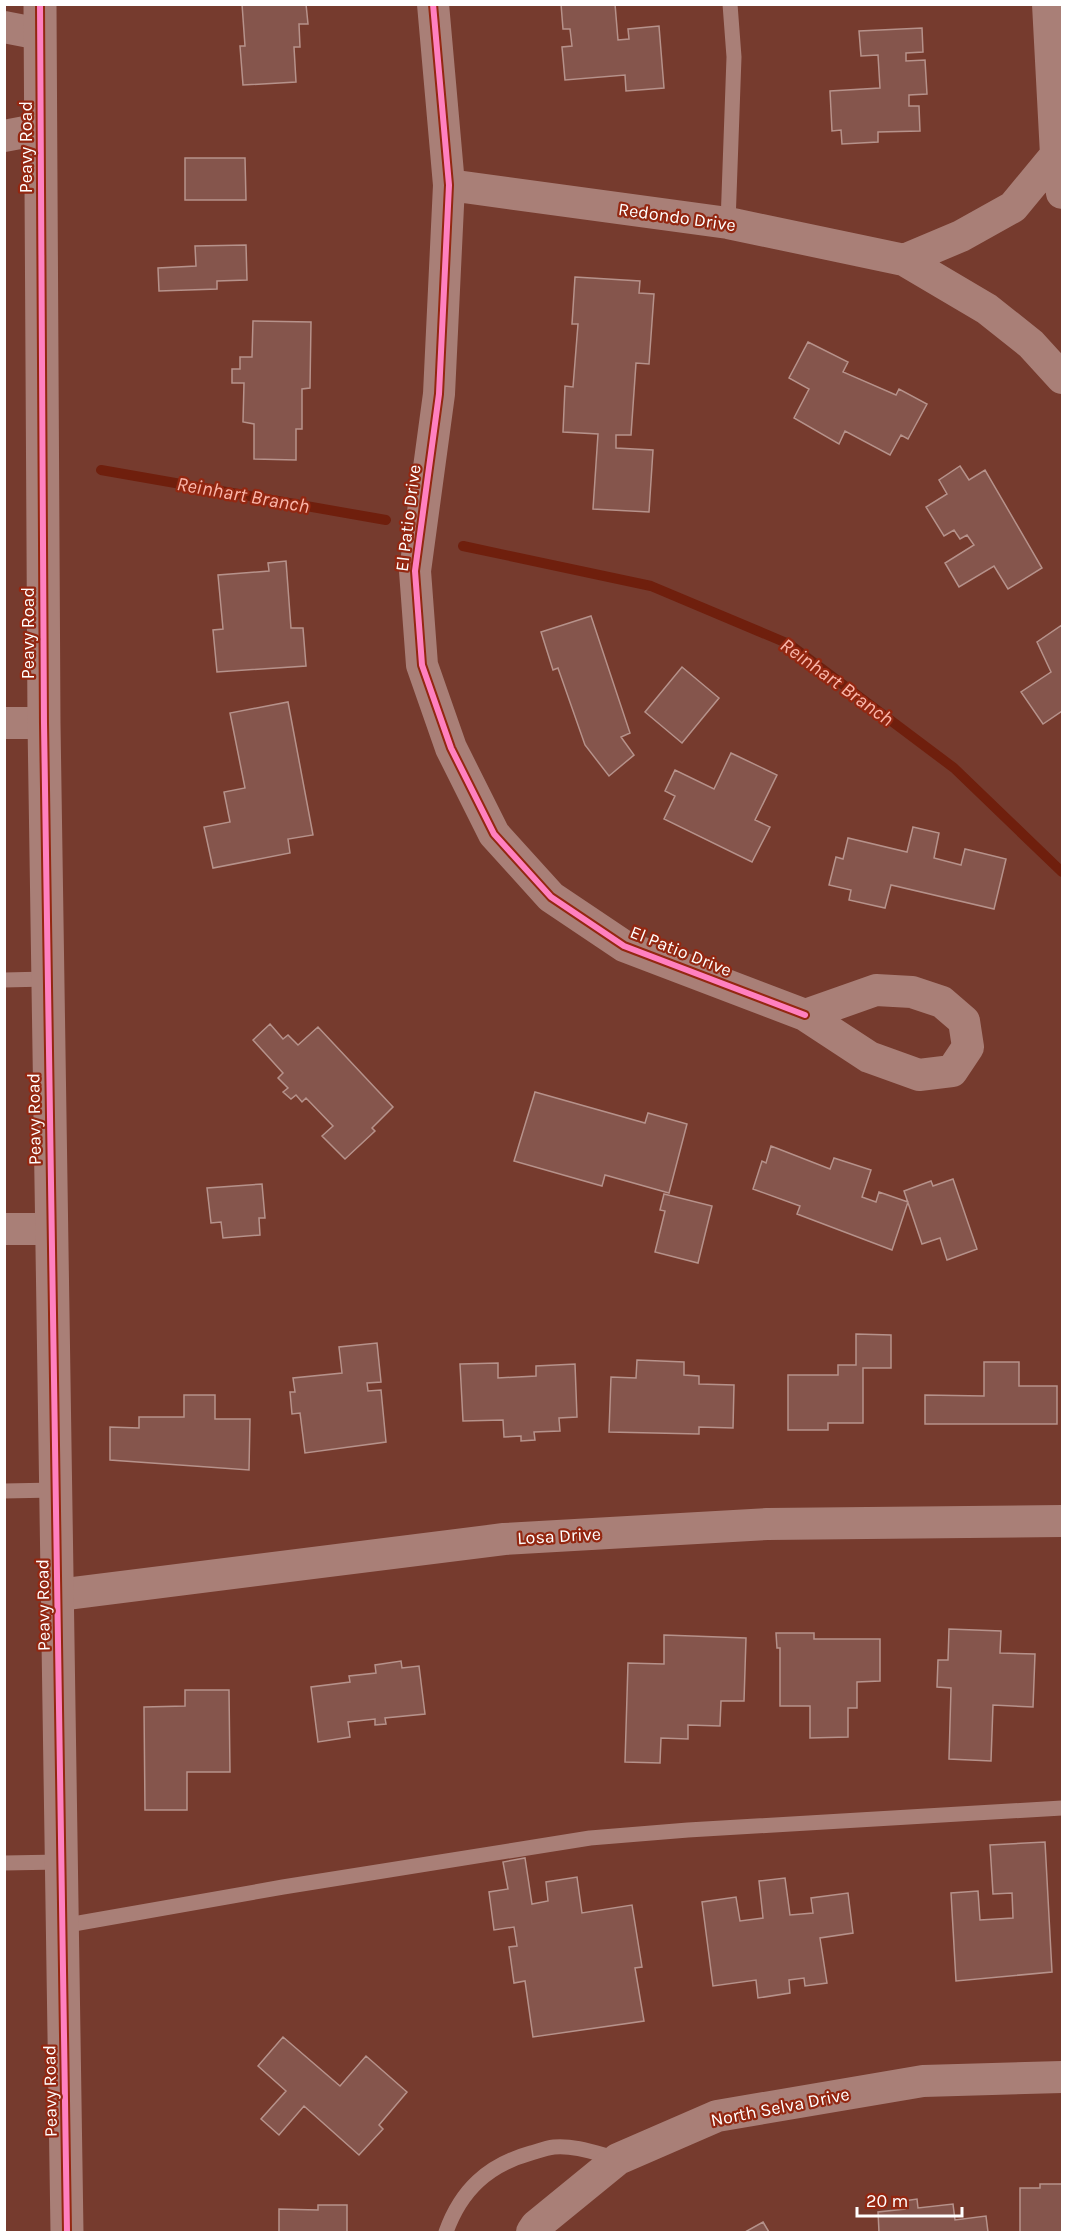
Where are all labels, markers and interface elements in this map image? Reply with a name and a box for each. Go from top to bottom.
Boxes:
street label: Peavy Road [15,101,37,193]
street label: Redondo Drive [617,198,737,236]
street label: El Patio Drive [391,463,425,573]
water label: Reinhart Branch [175,472,311,518]
street label: Peavy Road [17,587,39,679]
water label: Reinhart Branch [776,633,898,731]
street label: El Patio Drive [627,921,735,981]
street label: Peavy Road [22,1073,46,1165]
street label: Losa Drive [517,1523,601,1549]
street label: Peavy Road [31,1559,55,1651]
street label: Peavy Road [38,2045,62,2137]
street label: North Selva Drive [709,2083,851,2131]
scale bar [857,2180,962,2218]
text: 20 m [866,2190,908,2212]

